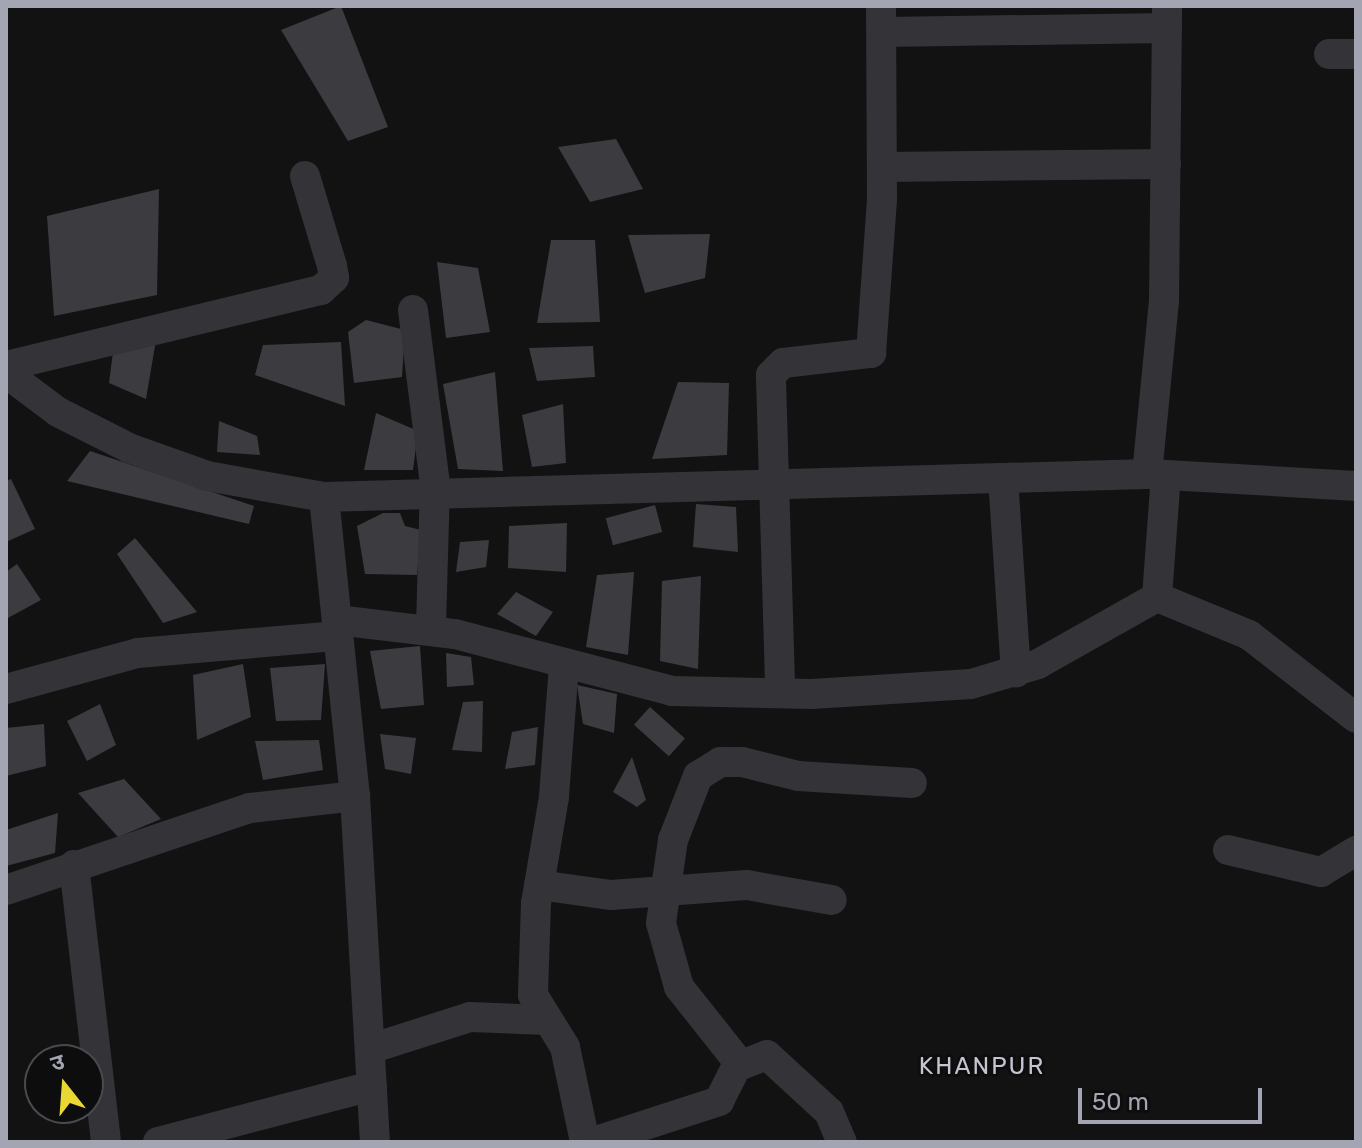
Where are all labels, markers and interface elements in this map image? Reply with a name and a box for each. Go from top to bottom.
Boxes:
north arrow [24,1044,104,1124]
text: उ [47,1048,68,1077]
district label: KHANPUR [919,1053,1045,1081]
scale bar [1082,1072,1266,1122]
text: 50 m [1092,1088,1149,1116]

